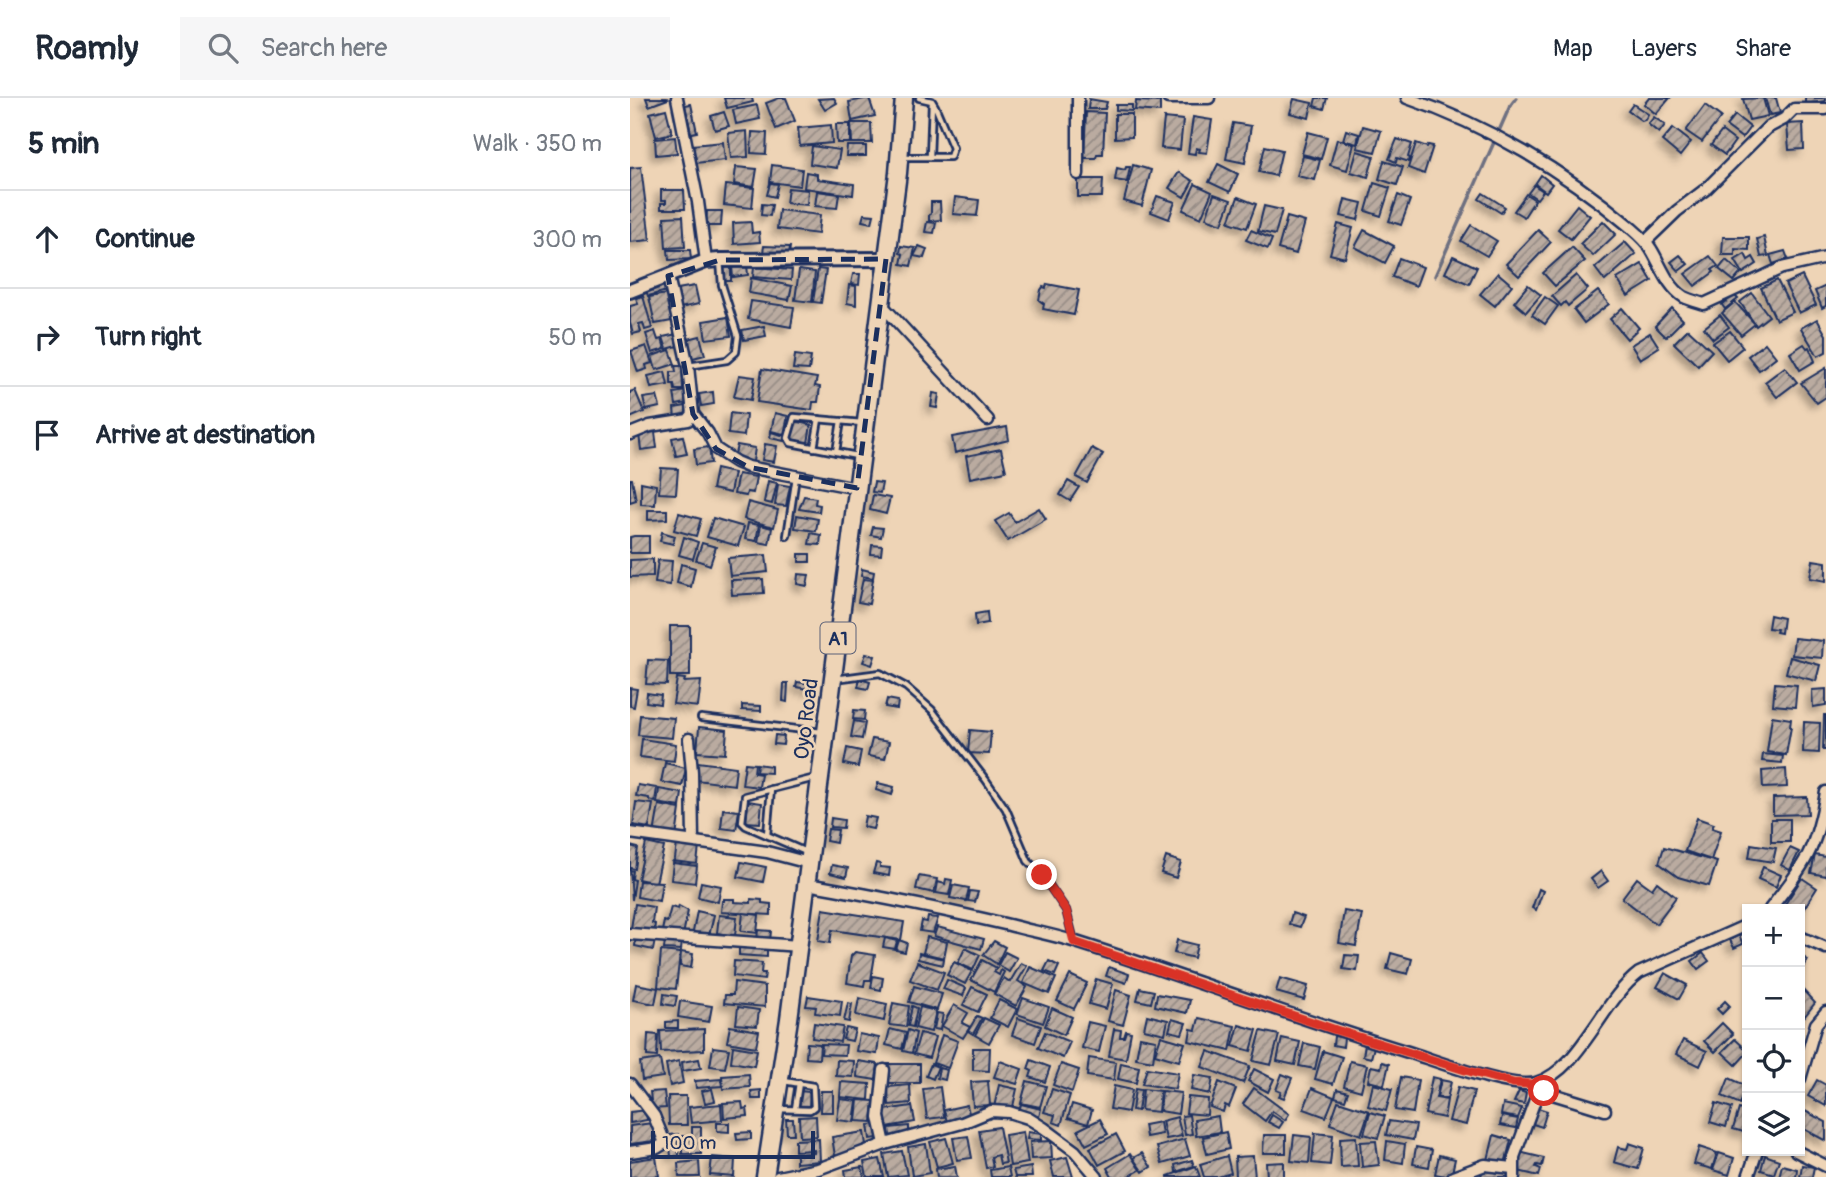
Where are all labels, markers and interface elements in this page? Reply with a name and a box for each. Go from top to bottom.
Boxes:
search box [180,17,670,80]
text: Roamly [35,28,138,69]
icon: search [204,29,242,67]
text: Search here [260,32,387,64]
text: Map [1553,34,1593,63]
text: Layers [1631,34,1697,63]
text: Share [1735,34,1791,63]
text: 5 min [28,125,99,162]
text: Walk · 350 m [473,129,602,158]
icon: ahead [28,220,66,258]
text: Continue [95,223,195,255]
text: 300 m [532,225,602,254]
icon: right [28,318,66,356]
text: Turn right [95,321,201,353]
text: 50 m [548,323,602,352]
icon: arrive [28,416,66,454]
text: Arrive at destination [95,419,315,451]
road number: A1 [820,622,856,653]
street label: Oyo Road [788,677,825,761]
route end [1026,859,1057,890]
map controls [1742,904,1805,1156]
button: + [1742,904,1805,967]
button: − [1742,967,1805,1030]
button: locate [1742,1030,1805,1093]
route start [1528,1075,1559,1106]
button: layers [1742,1093,1805,1156]
scale bar [651,1128,816,1160]
text: 100 m [662,1131,716,1155]

